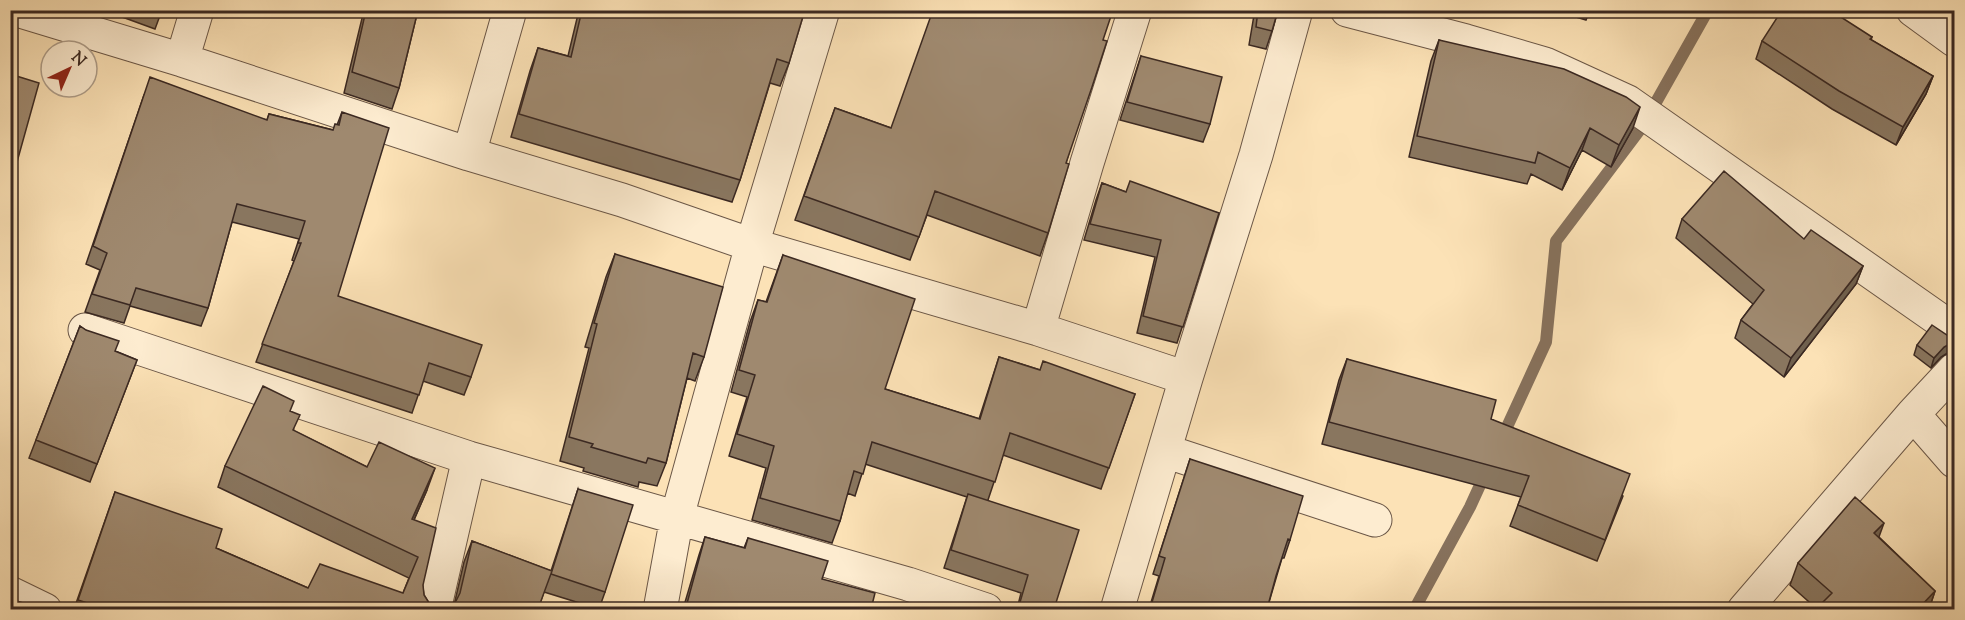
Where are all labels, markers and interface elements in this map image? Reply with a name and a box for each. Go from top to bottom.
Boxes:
north arrow [39,39,99,99]
text: N [65,47,90,73]

